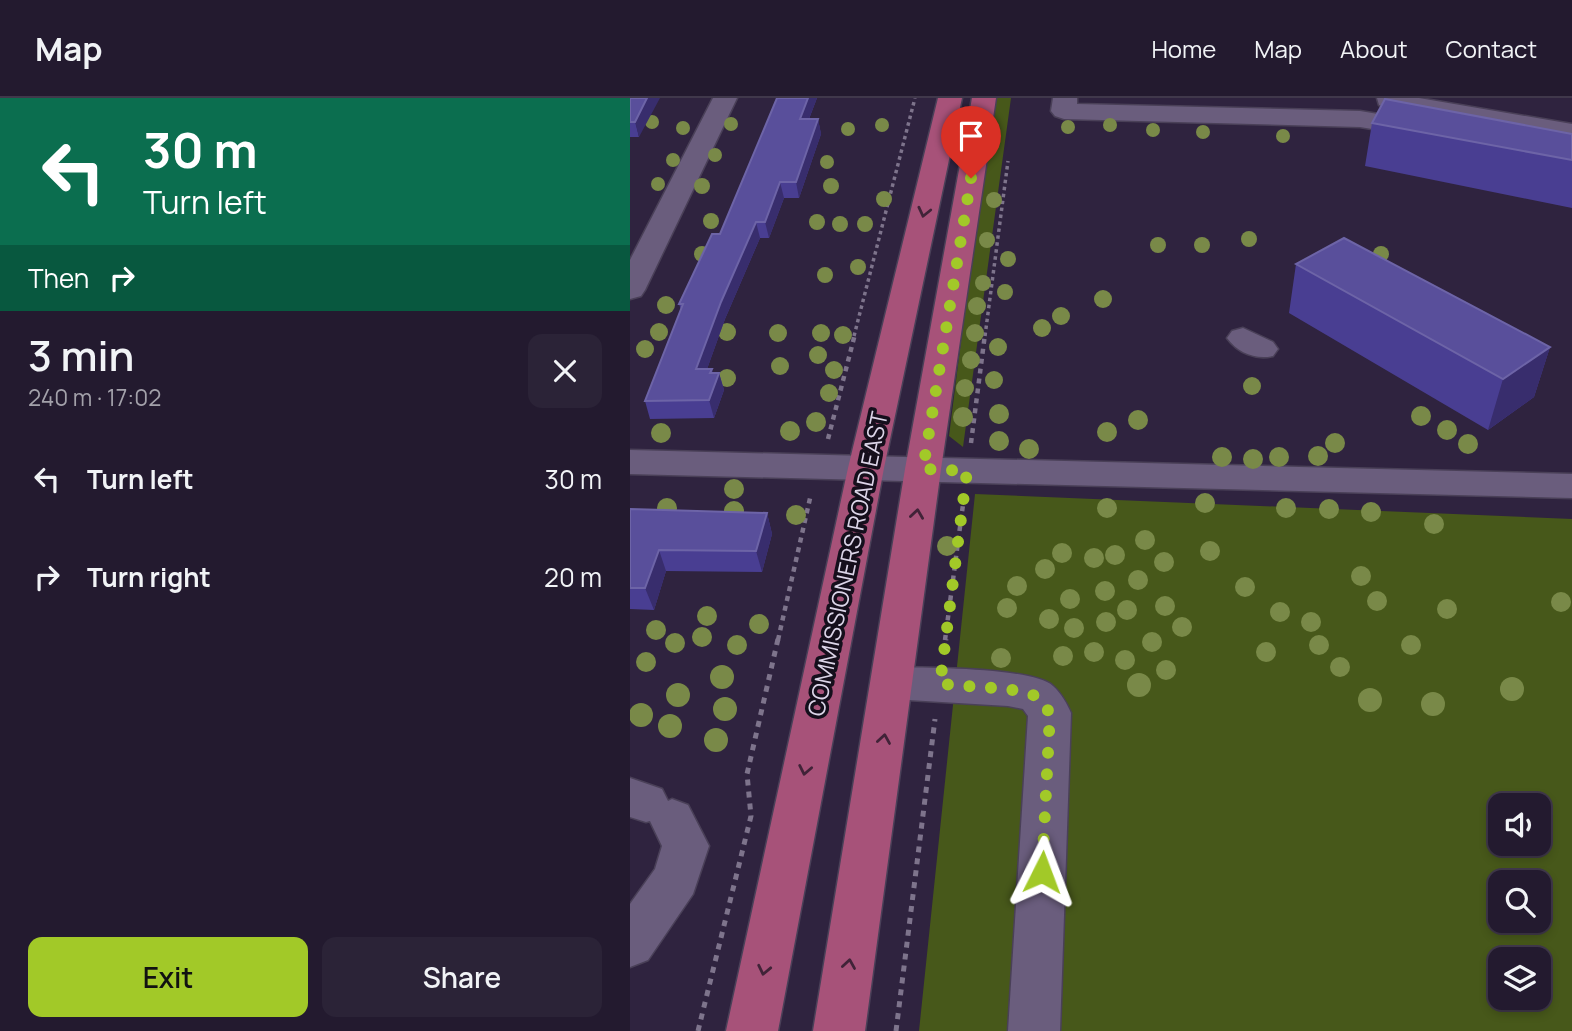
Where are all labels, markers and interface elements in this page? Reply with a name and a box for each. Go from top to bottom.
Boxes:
text: Map [35,26,103,71]
text: Home [1151,32,1216,65]
text: Map [1254,32,1302,65]
text: About [1340,32,1408,65]
text: Contact [1446,32,1537,65]
pin [941,106,1001,178]
text: 30 m [143,116,258,183]
icon: arrive [952,117,990,155]
icon: left [28,126,119,217]
text: Turn left [143,180,267,224]
one-way arrow [917,206,932,218]
icon: right [103,259,141,297]
text: Then [28,260,89,296]
text: 3 min [28,326,134,384]
button: close [528,334,602,408]
text: 240 m · 17:02 [28,381,161,413]
street label: COMMISSIONERS ROAD EAST [799,408,895,719]
icon: left [28,460,66,498]
text: Turn left [87,461,194,497]
text: 30 m [545,461,602,497]
one-way arrow [909,508,924,520]
icon: right [28,558,66,596]
text: Turn right [87,559,211,595]
text: 20 m [544,559,602,595]
one-way arrow [876,733,891,745]
one-way arrow [798,764,813,776]
map controls [1488,793,1551,1010]
button: sound [1488,793,1551,856]
position arrow [1005,835,1079,909]
button: search [1488,870,1551,933]
button: Exit [28,937,308,1017]
button: Share [322,937,602,1017]
button: layers [1488,947,1551,1010]
one-way arrow [841,958,856,969]
one-way arrow [758,964,773,976]

